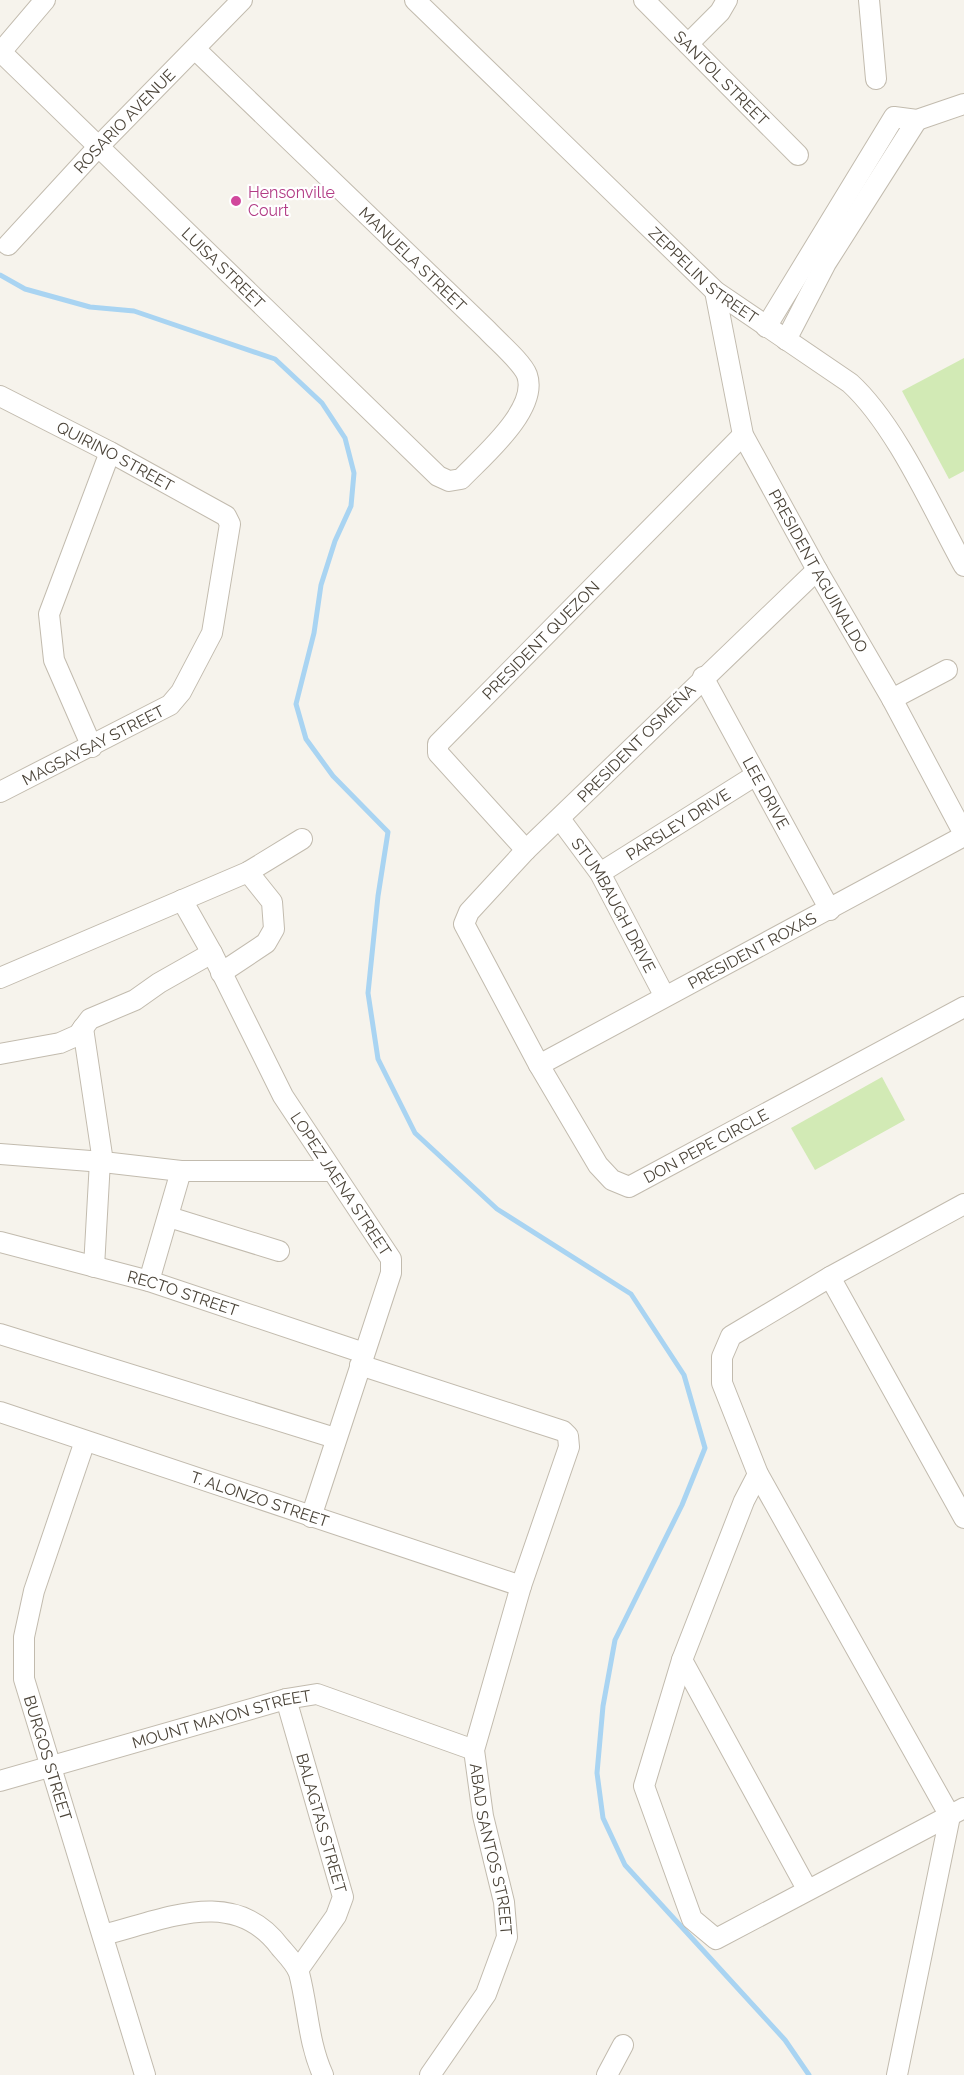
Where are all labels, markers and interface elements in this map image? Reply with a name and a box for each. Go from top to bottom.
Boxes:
street label: SANTOL STREET [670,27,773,130]
street label: ROSARIO AVENUE [70,65,179,177]
place label: Hensonville Court [248,183,335,220]
marker: Hensonville Court [229,194,243,208]
street label: MANUELA STREET [355,203,470,316]
street label: ZEPPELIN STREET [645,223,762,328]
street label: LUISA STREET [178,224,269,313]
street label: QUIRINO STREET [53,417,177,495]
street label: PRESIDENT AGUINALDO [765,486,872,656]
street label: PRESIDENT QUEZON [478,577,603,704]
street label: PRESIDENT OSMEÑA [573,679,700,806]
street label: MAGSAYSAY STREET [19,701,168,790]
street label: LEE DRIVE [738,754,793,833]
street label: PARSLEY DRIVE [622,784,734,864]
street label: STUMBAUGH DRIVE [567,834,660,976]
street label: PRESIDENT ROXAS [685,908,820,993]
street label: DON PEPE CIRCLE [640,1105,772,1187]
street label: LOPEZ JAENA STREET [286,1109,395,1260]
street label: RECTO STREET [125,1267,241,1320]
street label: T. ALONZO STREET [188,1467,331,1531]
street label: MOUNT MAYON STREET [130,1686,312,1753]
street label: BURGOS STREET [20,1693,76,1823]
street label: BALAGTAS STREET [292,1751,350,1895]
street label: ABAD SANTOS STREET [466,1762,516,1936]

